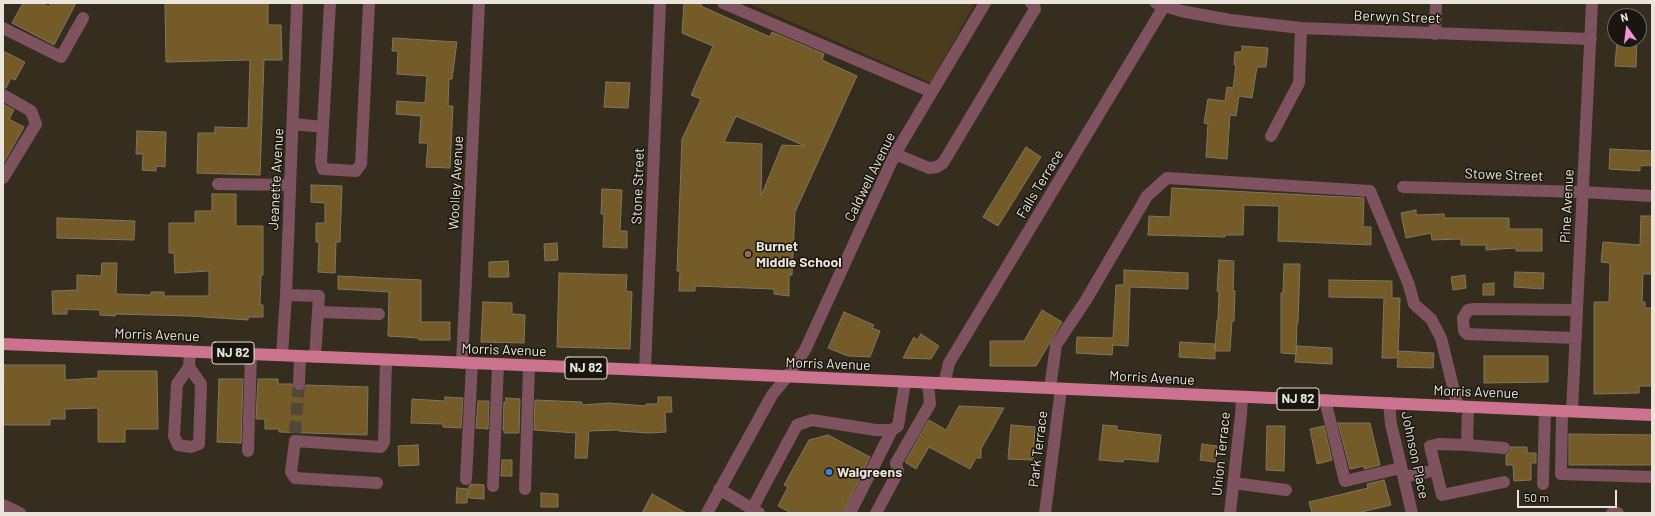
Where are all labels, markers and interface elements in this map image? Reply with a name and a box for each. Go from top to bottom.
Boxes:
street label: Berwyn Street [1353,7,1441,27]
north arrow [1607,8,1647,48]
text: N [1619,10,1629,24]
street label: Jeanette Avenue [265,128,287,230]
street label: Caldwell Avenue [841,130,899,224]
street label: Woolley Avenue [445,135,467,231]
street label: Stone Street [628,147,648,225]
street label: Falls Terrace [1013,147,1067,221]
street label: Stowe Street [1464,165,1544,185]
street label: Pine Avenue [1557,169,1577,243]
place label: Burnet Middle School [756,238,842,270]
marker: Burnet Middle School [743,249,753,259]
street label: Morris Avenue [114,325,200,345]
street label: Morris Avenue [461,340,547,360]
road number: NJ 82 [212,342,254,364]
street label: Morris Avenue [785,354,871,374]
road number: NJ 82 [565,357,607,379]
street label: Morris Avenue [1109,367,1195,389]
street label: Morris Avenue [1433,382,1519,402]
road number: NJ 82 [1277,388,1319,410]
street label: Park Terrace [1025,410,1051,488]
street label: Johnson Place [1398,410,1432,500]
street label: Union Terrace [1208,411,1234,497]
place label: Walgreens [837,464,902,480]
marker: Walgreens [824,467,834,477]
scale bar [1519,482,1619,508]
text: 50 m [1524,490,1549,504]

